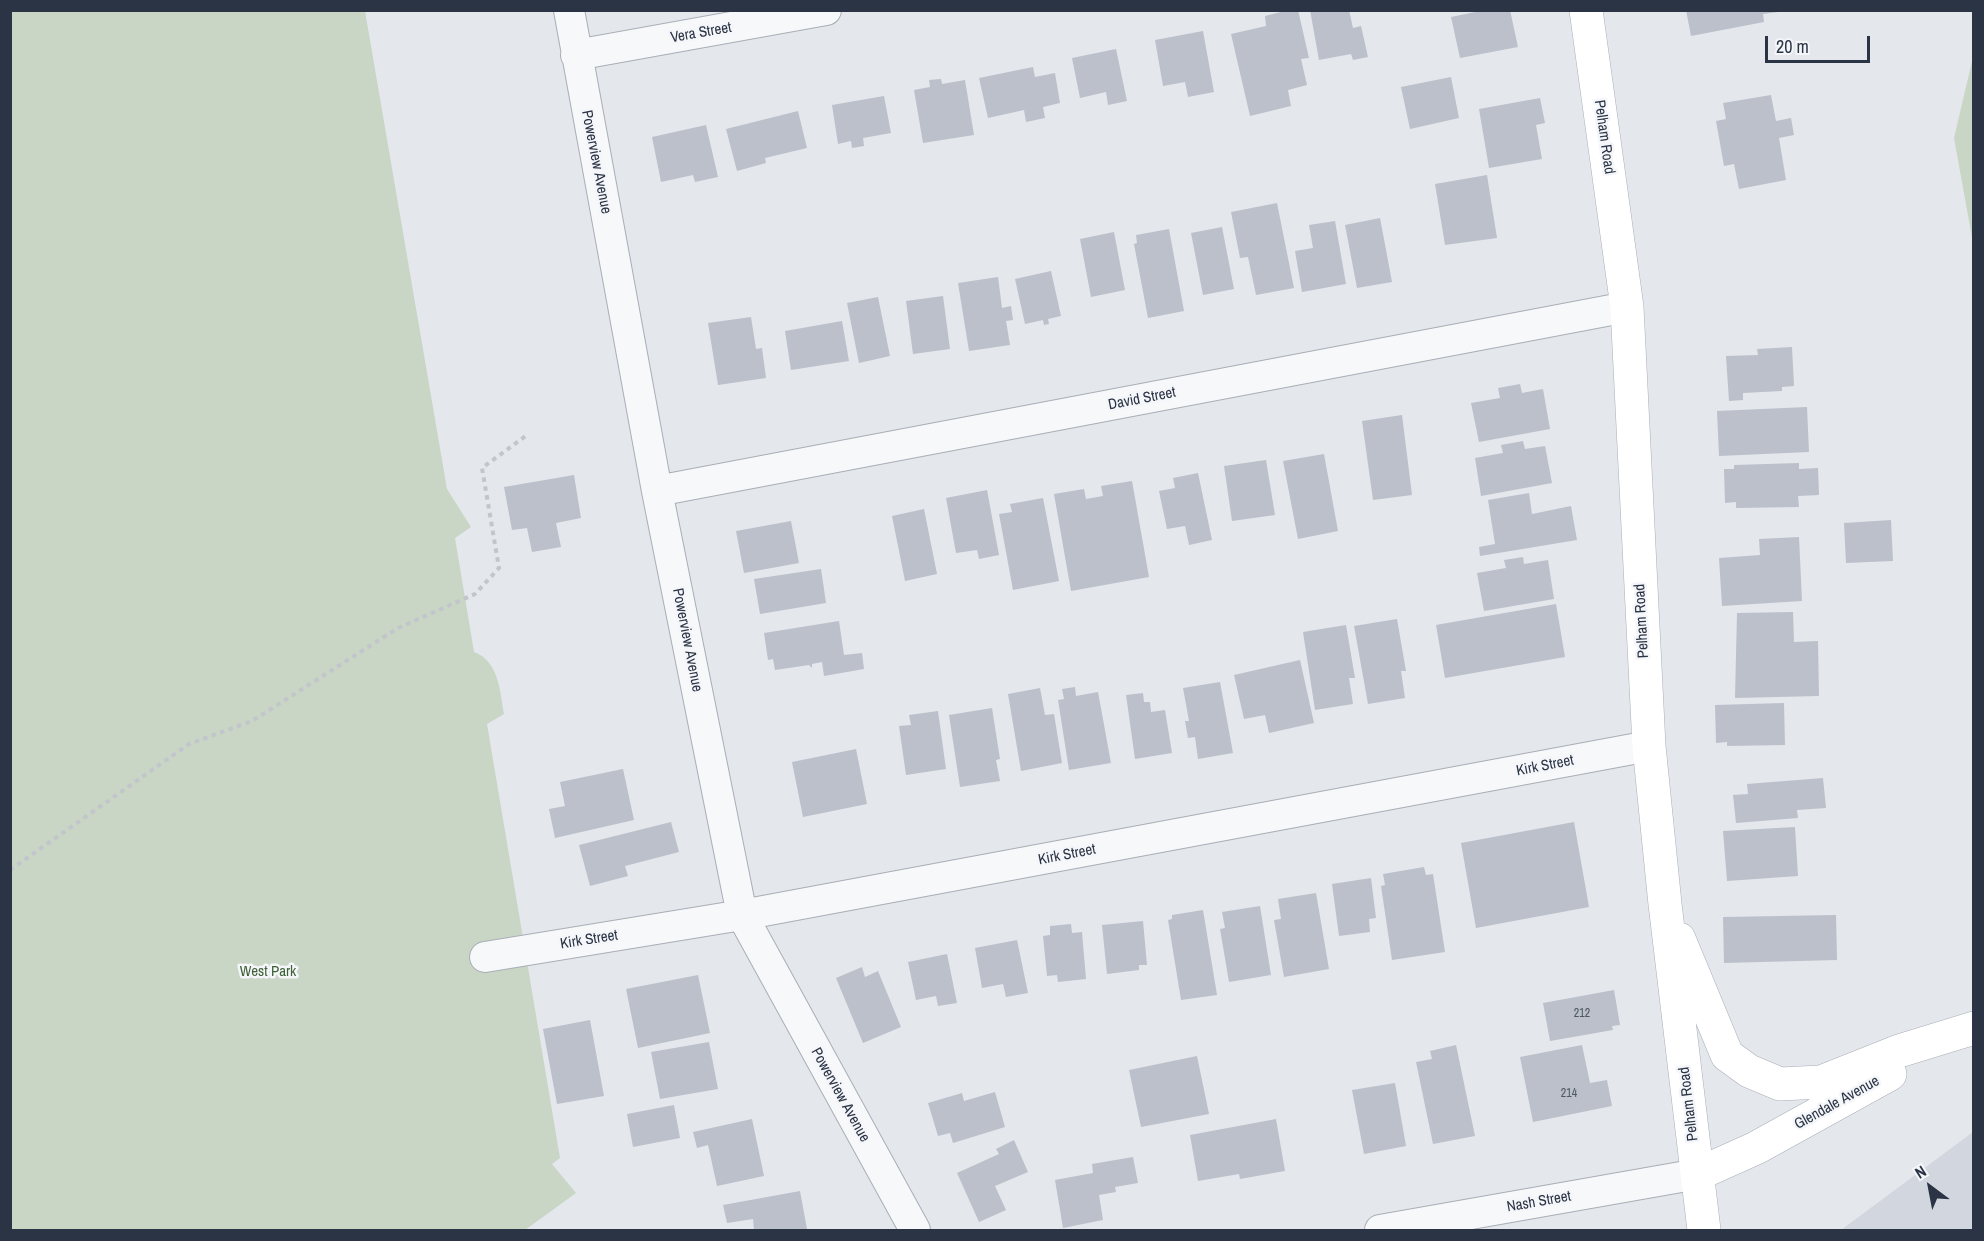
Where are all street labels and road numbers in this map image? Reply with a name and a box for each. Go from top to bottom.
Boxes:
street label: Vera Street [669,19,733,47]
street label: Pelham Road [1590,99,1618,175]
street label: Powerview Avenue [577,109,615,215]
street label: David Street [1107,384,1177,414]
street label: Pelham Road [1631,583,1653,659]
street label: Powerview Avenue [668,587,706,693]
street label: Kirk Street [1515,752,1575,780]
street label: Kirk Street [1037,841,1097,869]
street label: Kirk Street [559,927,619,953]
street label: Powerview Avenue [807,1045,873,1145]
street label: Pelham Road [1676,1066,1702,1142]
street label: Glendale Avenue [1791,1072,1883,1134]
street label: Nash Street [1505,1187,1573,1217]

